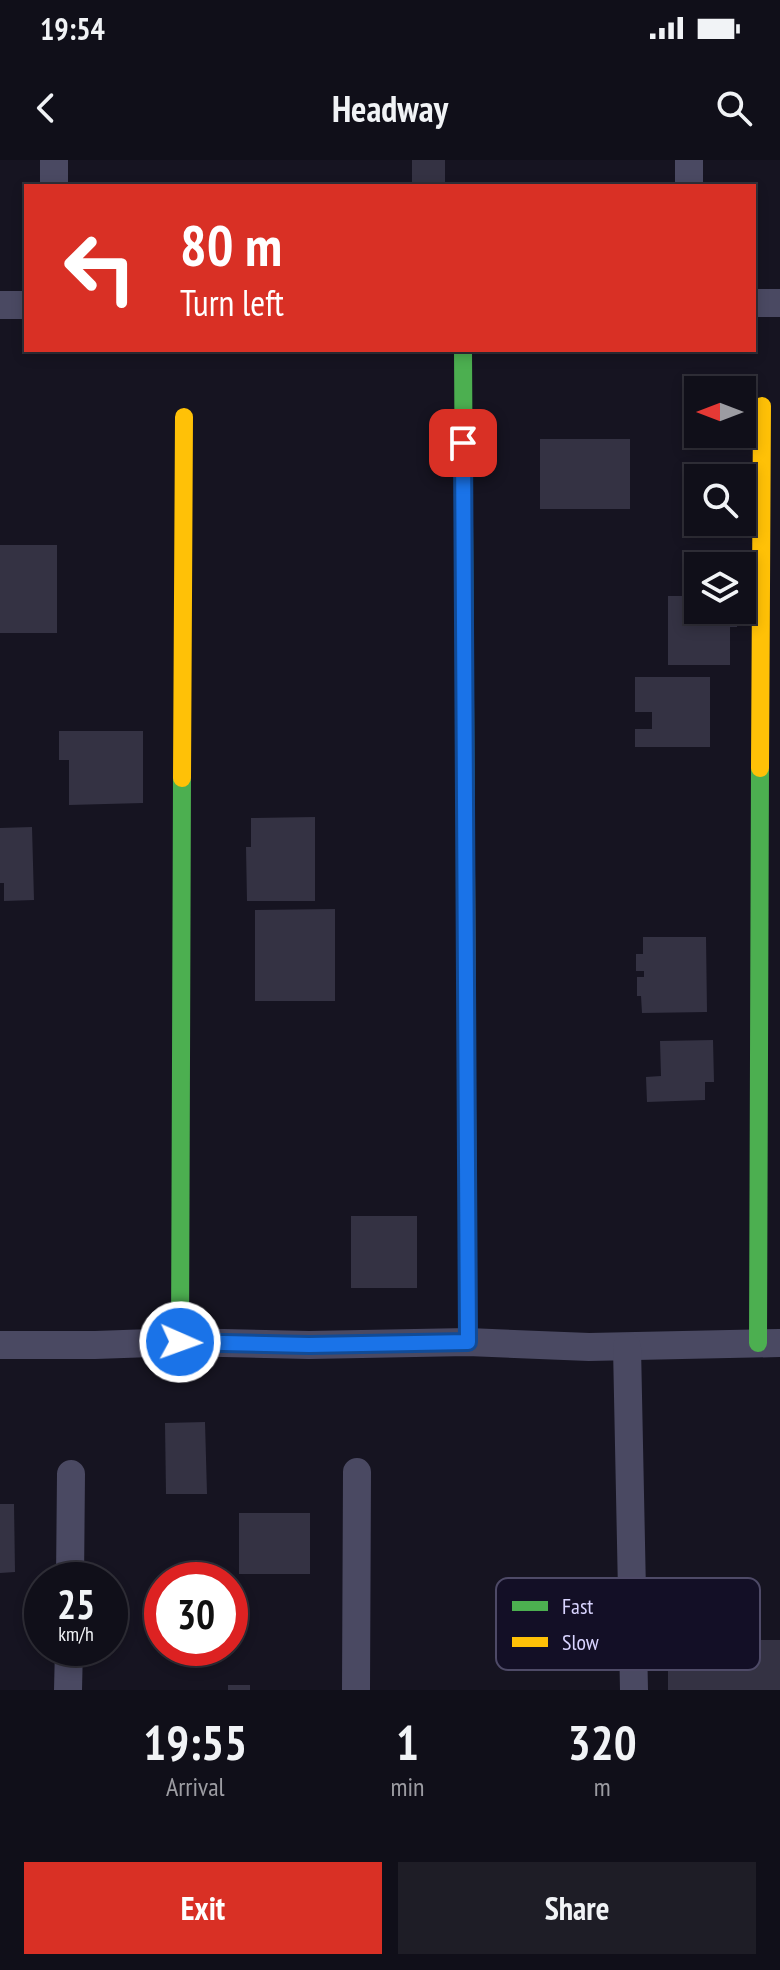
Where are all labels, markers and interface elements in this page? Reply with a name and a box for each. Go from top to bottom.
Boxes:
text: 19:54 [40,9,105,48]
text: Headway [332,85,448,132]
icon: back [24,86,68,130]
icon: search [712,86,756,130]
text: 80 m [180,209,282,281]
icon: left [48,216,152,320]
text: Turn left [180,279,284,326]
north arrow [684,376,756,448]
map controls [684,376,756,624]
pin [429,409,497,477]
icon: arrive [441,421,485,465]
button: search [684,464,756,536]
button: layers [684,552,756,624]
position arrow [138,1300,222,1384]
speed limit sign: 30 [144,1562,248,1666]
text: 25 [57,1578,95,1630]
legend [496,1578,760,1670]
text: Fast [562,1592,593,1620]
text: km/h [58,1621,94,1647]
text: Slow [562,1628,599,1656]
text: 19:55 [143,1711,247,1773]
text: 1 [396,1711,419,1773]
text: 320 [568,1711,637,1773]
text: Arrival [166,1770,225,1803]
text: min [390,1770,424,1803]
text: m [594,1770,611,1803]
button: Exit [24,1862,382,1954]
button: Share [398,1862,756,1954]

